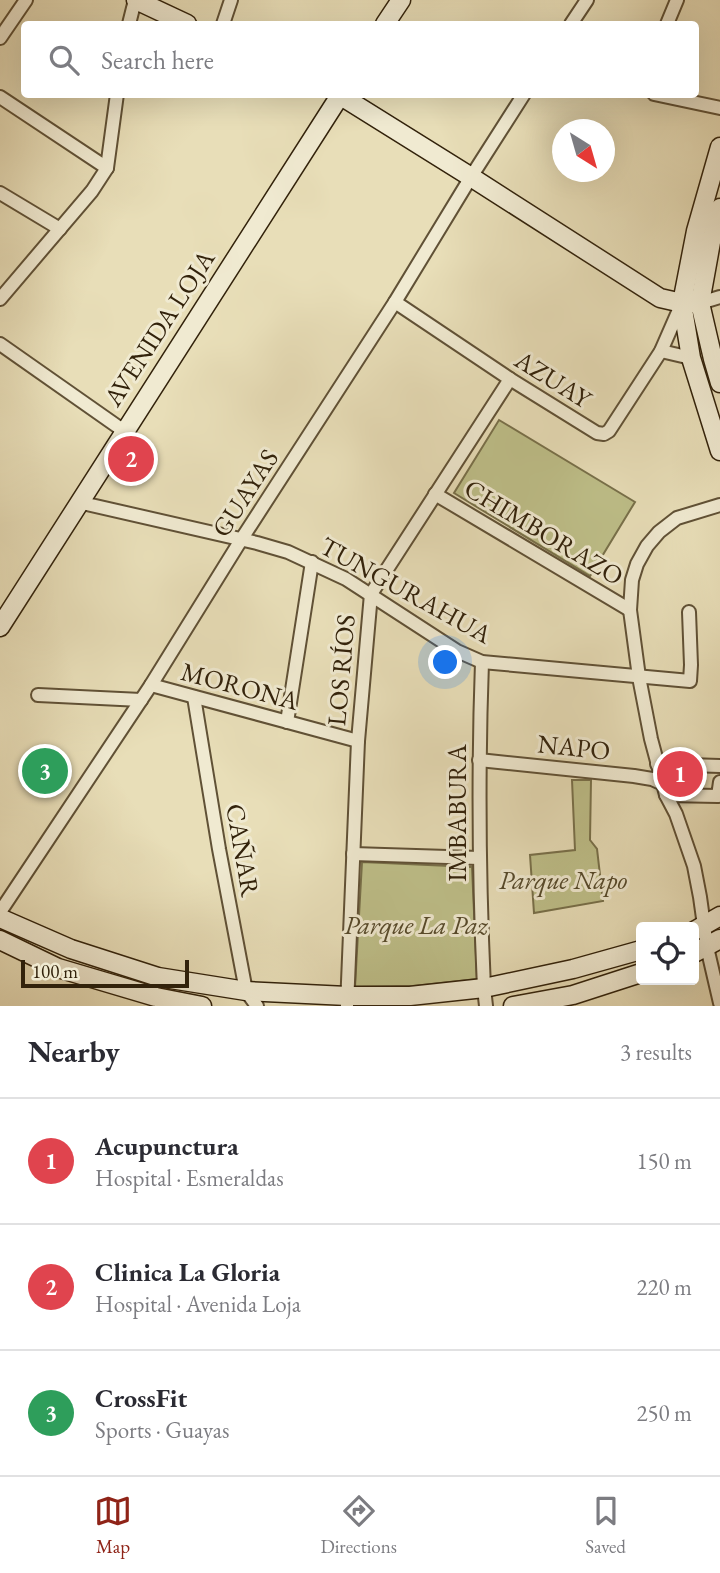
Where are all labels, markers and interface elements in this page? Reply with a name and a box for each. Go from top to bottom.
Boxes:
search box [21,21,699,98]
icon: search [45,41,83,79]
text: Search here [101,43,214,77]
north arrow [552,119,615,182]
street label: AVENIDA LOJA [95,243,223,413]
street label: AZUAY [508,342,599,417]
pin: 2 [108,433,154,485]
street label: GUAYAS [204,443,286,543]
street label: CHIMBORAZO [458,471,630,593]
street label: TUNGURAHUA [314,529,499,652]
street label: LOS RÍOS [319,613,363,727]
your location [428,645,462,679]
street label: MORONA [178,654,303,718]
street label: NAPO [536,726,612,768]
street label: IMBABURA [440,743,474,882]
pin: 3 [22,745,68,797]
pin: 1 [657,748,703,800]
street label: CAÑAR [218,801,268,899]
park label: Parque Napo [499,863,627,898]
park label: Parque La Paz [344,908,489,943]
map controls [636,922,699,985]
button: locate [636,922,699,985]
scale bar [21,957,189,989]
text: 100 m [32,959,78,984]
text: Nearby [28,1032,120,1071]
text: 3 results [620,1037,692,1067]
text: Acupunctura [95,1129,239,1163]
text: 1 [45,1146,57,1176]
text: 150 m [636,1146,692,1176]
text: Hospital · Esmeraldas [95,1163,284,1193]
text: Clinica La Gloria [95,1255,280,1289]
text: 2 [45,1272,57,1302]
text: 220 m [636,1272,692,1302]
text: Hospital · Avenida Loja [95,1289,301,1319]
text: CrossFit [95,1381,187,1415]
text: 3 [45,1398,57,1428]
text: 250 m [636,1398,692,1428]
text: Sports · Guayas [95,1415,229,1445]
tab: Map [94,1492,132,1559]
tab: Directions [320,1492,397,1559]
tab: Saved [585,1492,626,1559]

